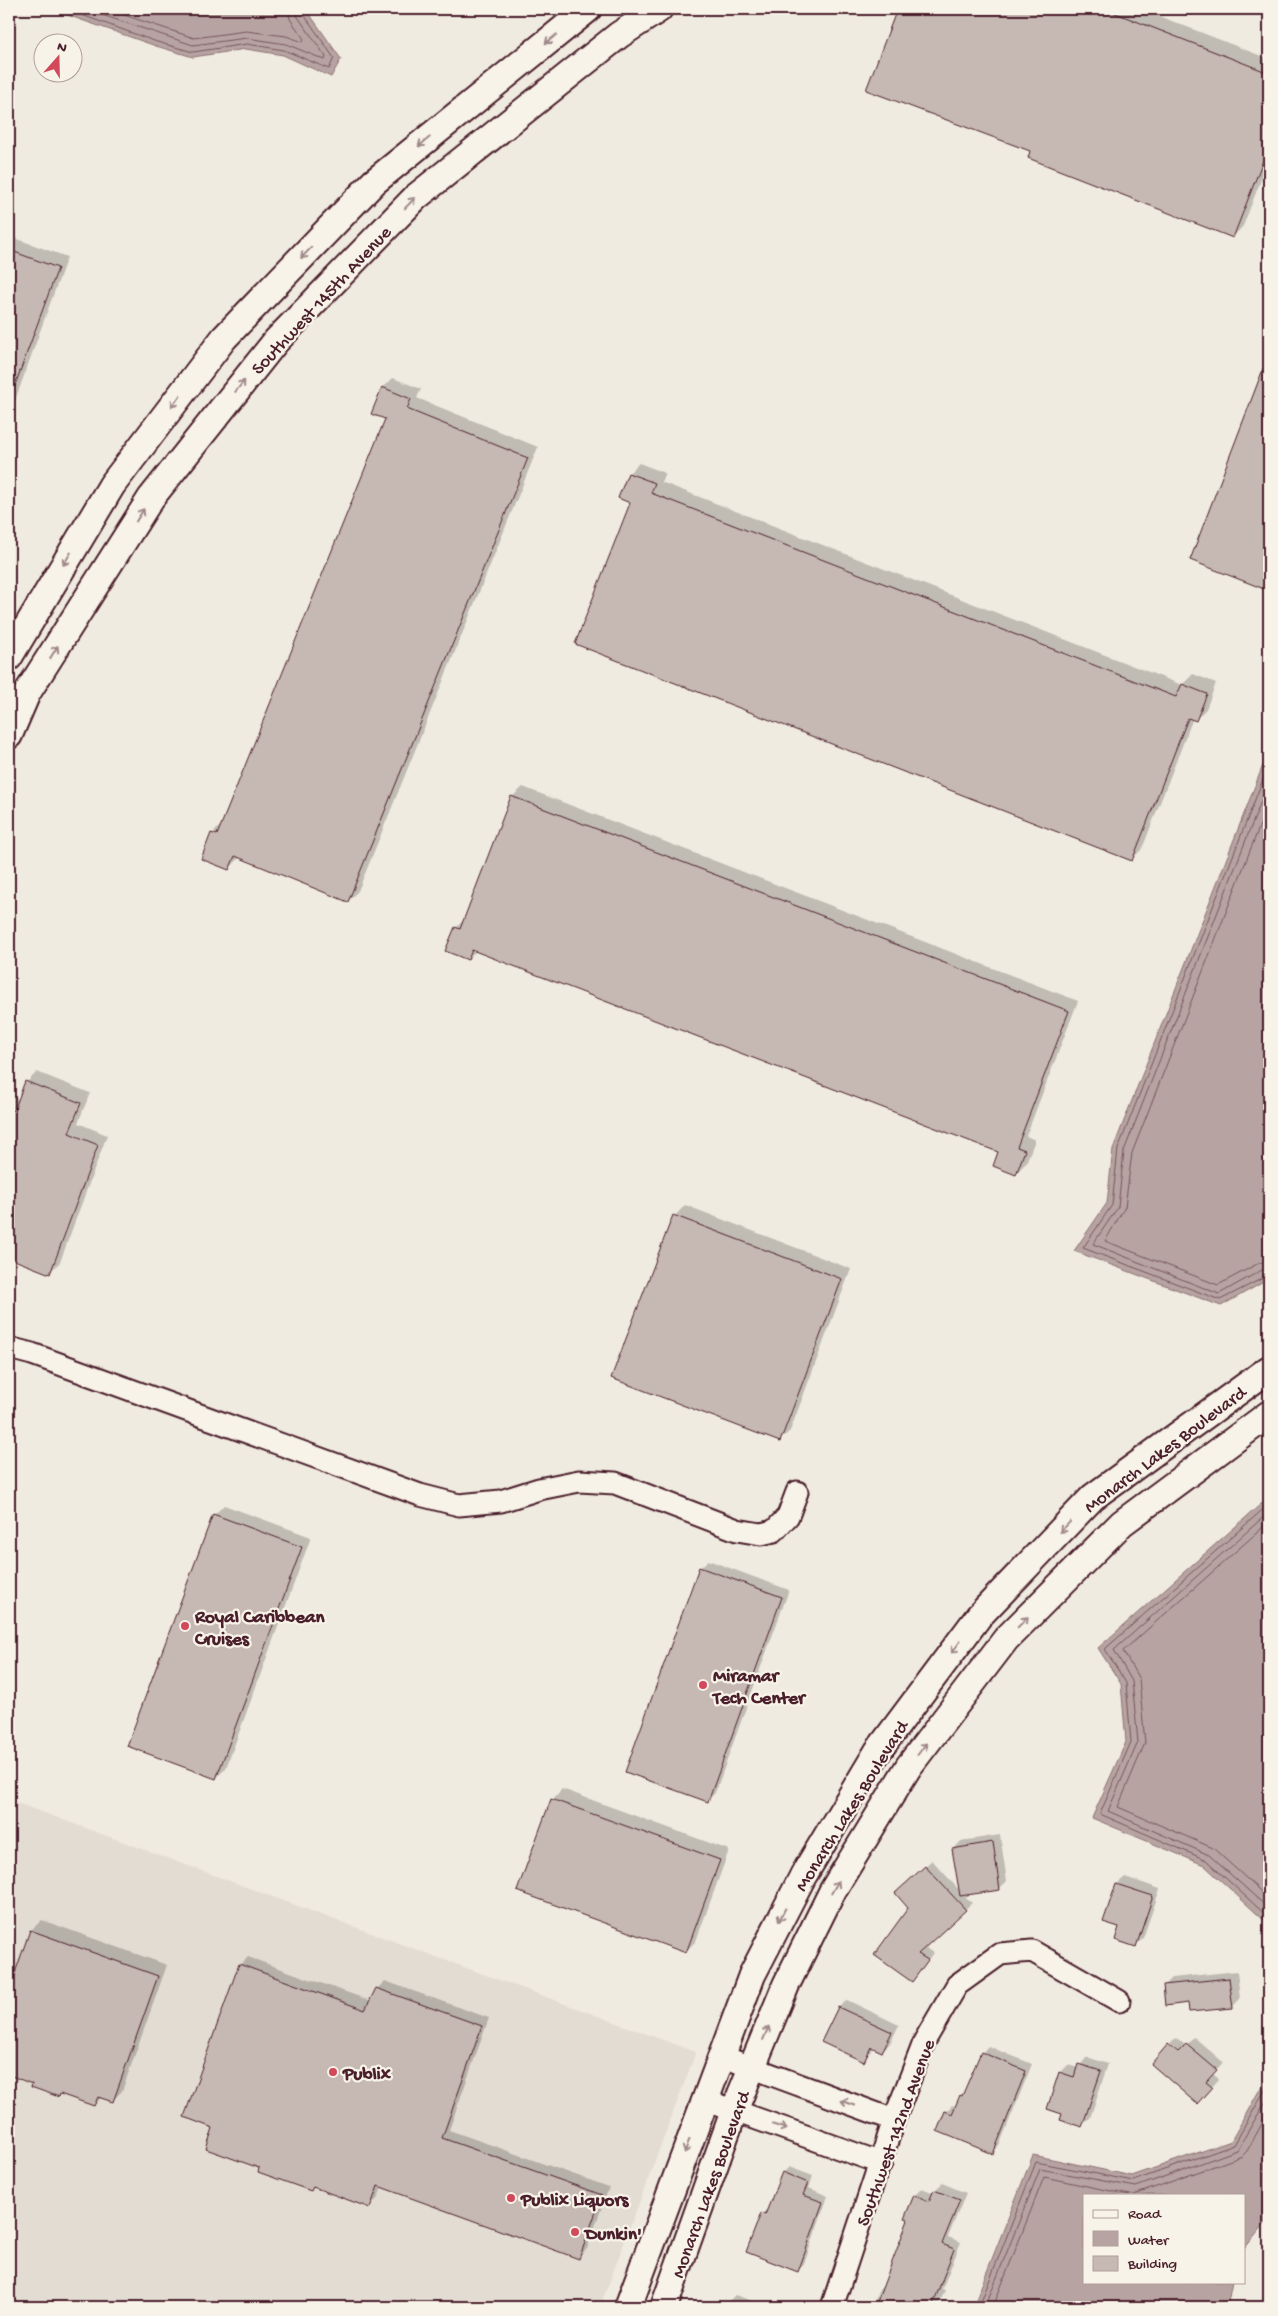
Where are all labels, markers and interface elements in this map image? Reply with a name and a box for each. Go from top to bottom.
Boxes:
north arrow [32,32,82,82]
one-way arrow [544,34,557,45]
text: N [54,39,69,58]
one-way arrow [418,136,431,147]
one-way arrow [404,197,416,210]
street label: Southwest 145th Avenue [247,222,398,381]
one-way arrow [300,246,312,259]
one-way arrow [235,380,246,393]
one-way arrow [171,394,181,408]
one-way arrow [136,508,146,522]
one-way arrow [61,552,71,566]
one-way arrow [49,645,59,659]
street label: Monarch Lakes Boulevard [1080,1381,1253,1519]
one-way arrow [1059,1521,1071,1533]
place label: Royal Caribbean Cruises [194,1607,326,1652]
one-way arrow [1017,1616,1029,1628]
marker: Royal Caribbean Cruises [179,1620,191,1632]
one-way arrow [951,1640,961,1654]
place label: Miramar Tech Center [711,1666,807,1711]
marker: Miramar Tech Center [697,1679,709,1691]
street label: Monarch Lakes Boulevard [791,1716,916,1897]
one-way arrow [916,1743,927,1756]
one-way arrow [831,1880,841,1894]
one-way arrow [777,1908,787,1923]
one-way arrow [761,2026,771,2041]
street label: Southwest 142nd Avenue [853,2036,942,2230]
place label: Publix [342,2064,392,2087]
marker: Publix [327,2066,339,2078]
street label: Monarch Lakes Boulevard [668,2087,757,2282]
one-way arrow [841,2098,856,2107]
one-way arrow [772,2123,787,2132]
one-way arrow [682,2138,691,2153]
place label: Publix Liquors [520,2190,629,2213]
marker: Publix Liquors [505,2192,517,2204]
legend [1083,2194,1246,2284]
text: Road [1128,2206,1162,2224]
place label: Dunkin' [583,2224,642,2247]
marker: Dunkin' [569,2226,581,2238]
text: Water [1128,2232,1170,2250]
text: Building [1127,2256,1177,2274]

